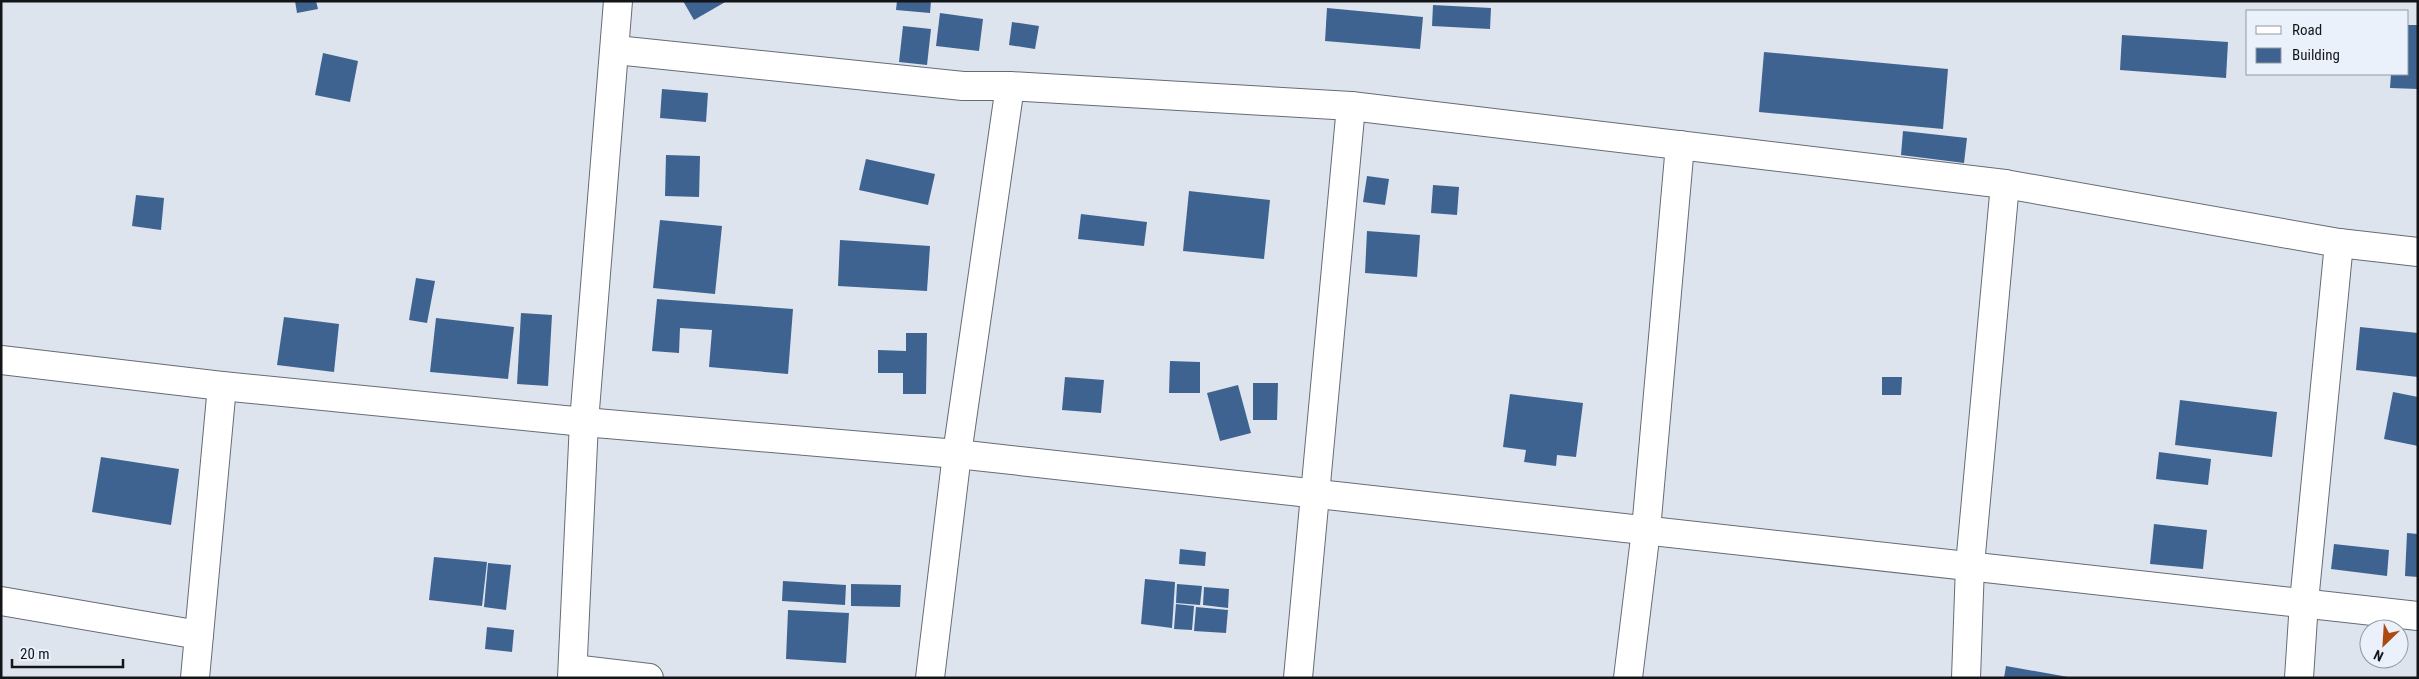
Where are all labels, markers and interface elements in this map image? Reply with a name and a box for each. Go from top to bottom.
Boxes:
legend [2246,10,2409,75]
text: Road [2292,21,2322,39]
text: Building [2292,46,2340,64]
north arrow [2359,619,2409,669]
scale bar [12,636,124,668]
text: 20 m [20,645,50,663]
text: N [2371,647,2386,665]

